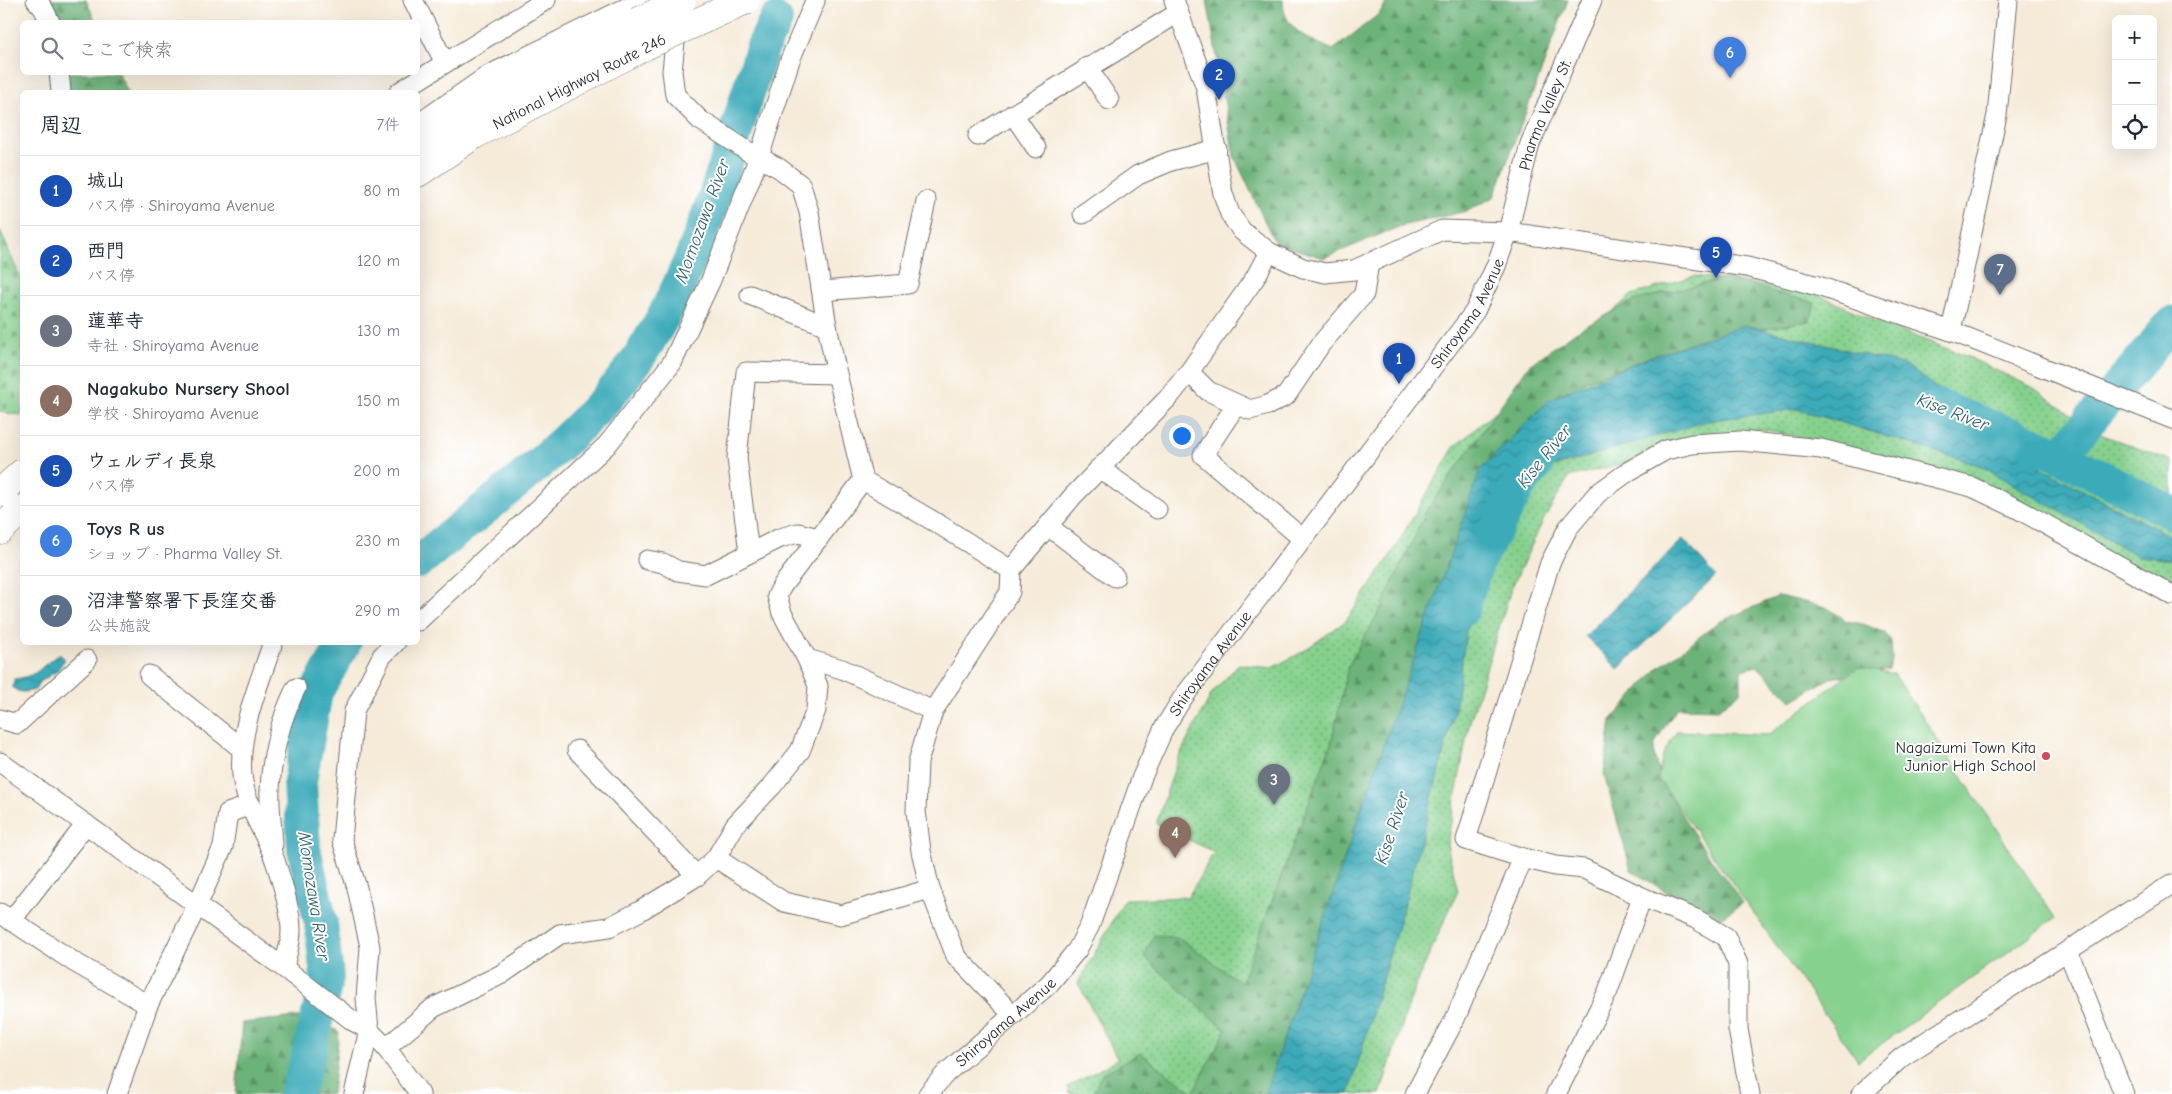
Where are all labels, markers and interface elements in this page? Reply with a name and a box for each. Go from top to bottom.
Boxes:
map controls [2112,15,2157,150]
button: + [2112,15,2157,60]
search box [20,20,420,75]
street label: National Highway Route 246 [490,30,669,133]
icon: search [38,34,66,62]
pin: 6 [1714,37,1746,78]
text: ここで検索 [78,39,173,61]
street label: Pharma Valley St. [1516,56,1576,172]
pin: 2 [1203,59,1235,100]
button: − [2112,60,2157,105]
button: locate [2112,105,2157,150]
text: 周辺 [40,113,82,137]
text: 7件 [376,116,400,134]
water label: Momozawa River [670,156,735,287]
text: 城山 [87,170,125,192]
text: 1 [53,182,59,200]
text: 80 m [363,182,400,200]
text: バス停 · Shiroyama Avenue [87,197,275,215]
pin: 5 [1700,237,1732,278]
text: 西門 [87,240,125,262]
text: 2 [52,252,60,270]
text: 120 m [357,252,400,270]
pin: 7 [1984,254,2016,295]
street label: Shiroyama Avenue [1427,256,1508,372]
text: バス停 [87,267,135,285]
text: 蓮華寺 [87,310,144,332]
text: 3 [52,322,60,340]
text: 130 m [357,322,400,340]
text: 寺社 · Shiroyama Avenue [87,337,259,355]
pin: 1 [1383,343,1415,384]
text: Nagakubo Nursery Shool [87,378,290,400]
water label: Kise River [1914,389,1992,436]
text: 4 [52,392,60,410]
text: 150 m [357,392,400,410]
text: 学校 · Shiroyama Avenue [87,405,259,423]
water label: Kise River [1513,420,1577,492]
your location [1169,423,1195,449]
text: ウェルディ長泉 [87,450,216,472]
text: 5 [52,462,60,480]
text: 200 m [354,462,400,480]
text: バス停 [87,477,135,495]
text: Toys R us [87,518,164,540]
text: 6 [52,532,60,550]
text: 230 m [355,532,400,550]
text: ショップ · Pharma Valley St. [87,545,282,563]
text: 沼津警察署下長窪交番 [87,590,277,612]
text: 7 [52,602,60,620]
text: 290 m [355,602,400,620]
street label: Shiroyama Avenue [1166,608,1255,719]
text: 公共施設 [87,617,151,635]
place label: Nagaizumi Town Kita Junior High School [1896,739,2036,775]
marker: Nagaizumi Town Kita Junior High School [2040,750,2052,762]
pin: 3 [1258,764,1290,805]
water label: Kise River [1371,788,1414,867]
pin: 4 [1159,817,1191,858]
water label: Momozawa River [293,829,334,963]
street label: Shiroyama Avenue [952,975,1060,1071]

